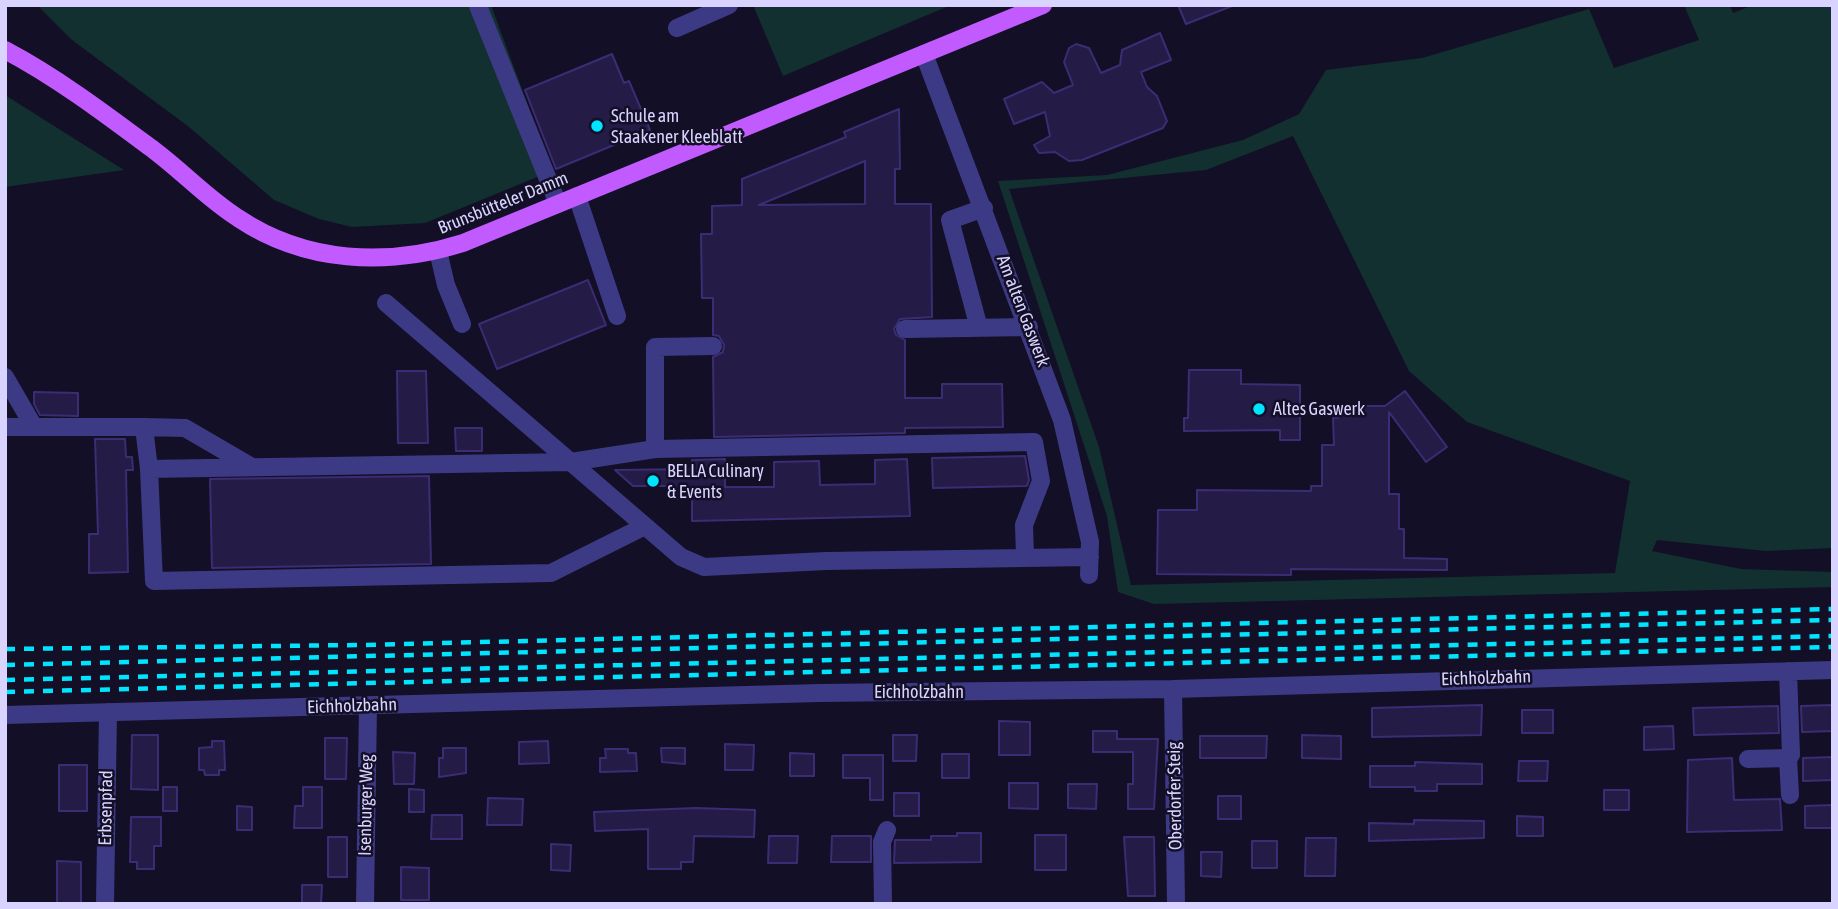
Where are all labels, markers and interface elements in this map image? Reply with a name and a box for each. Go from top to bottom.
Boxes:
place label: Schule am Staakener Kleeblatt [611,105,743,148]
marker: Schule am Staakener Kleeblatt [589,118,605,134]
street label: Brunsbütteler Damm [435,167,571,239]
street label: Am alten Gaswerk [992,252,1054,370]
place label: Altes Gaswerk [1273,398,1365,420]
marker: Altes Gaswerk [1251,401,1267,417]
place label: BELLA Culinary & Events [667,460,764,503]
marker: BELLA Culinary & Events [645,473,661,489]
street label: Eichholzbahn [1441,666,1531,690]
street label: Eichholzbahn [874,681,964,703]
street label: Eichholzbahn [307,694,397,718]
street label: Oberdorfer Steig [1163,742,1187,850]
street label: Isenburger Weg [354,754,378,856]
street label: Erbsenpfad [95,770,117,846]

